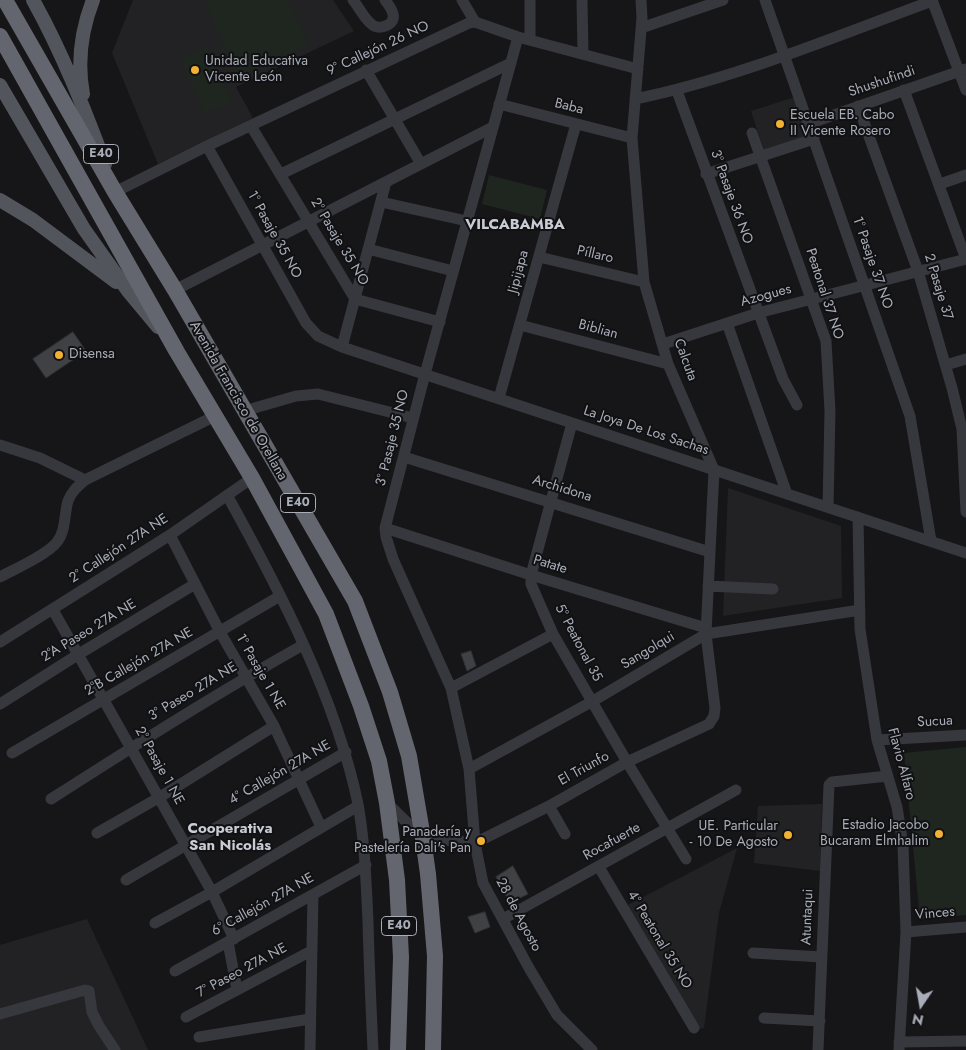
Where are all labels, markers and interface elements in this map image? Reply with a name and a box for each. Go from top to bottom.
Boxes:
street label: 9° Callejón 26 NO [324,18,432,80]
place label: Unidad Educativa Vicente León [205,54,308,86]
street label: Shushufindi [846,63,918,101]
marker: Unidad Educativa Vicente León [189,64,201,76]
street label: Baba [553,95,585,119]
place label: Escuela EB. Cabo II Vicente Rosero [790,108,894,140]
marker: Escuela EB. Cabo II Vicente Rosero [774,118,786,130]
road number: E40 [84,144,118,164]
street label: 3° Pasaje 36 NO [706,148,756,246]
street label: 1° Pasaje 35 NO [243,188,305,282]
street label: 2° Pasaje 35 NO [306,195,372,289]
street label: 1° Pasaje 37 NO [848,215,896,311]
district label: VILCABAMBA [465,216,565,234]
street label: Píllaro [575,243,615,267]
street label: Peatonal 37 NO [801,246,847,342]
street label: Jipijapa [505,249,533,295]
street label: 2 Pasaje 37 [920,252,956,322]
street label: Azogues [739,281,793,311]
street label: Biblian [576,317,620,343]
street label: Avenida Francisco de Orellana [185,318,291,484]
street label: Calcuta [670,337,700,383]
place label: Disensa [69,347,115,363]
marker: Disensa [53,349,65,361]
street label: 3° Pasaje 35 NO [373,388,413,488]
street label: La Joya De Los Sachas [581,403,711,459]
street label: Archidona [530,472,594,506]
road number: E40 [280,493,316,512]
street label: 2° Callejón 27A NE [66,511,172,587]
street label: Patate [531,552,569,578]
street label: 2°A Paseo 27A NE [38,596,140,666]
street label: 5° Peatonal 35 [551,601,605,685]
street label: 2°B Callejón 27A NE [82,624,196,700]
street label: Sangolqui [618,628,678,674]
street label: 1° Pasaje 1 NE [232,631,288,713]
street label: 3° Paseo 27A NE [146,659,240,725]
street label: Sucua [917,713,953,731]
street label: 2° Pasaje 1 NE [131,724,187,808]
street label: Flavio Alfaro [883,726,919,802]
street label: 4° Callejón 27A NE [226,737,334,809]
street label: El Triunfo [556,748,612,790]
place label: Estadio Jacobo Bucaram Elmhalim [820,818,929,850]
street label: Rocafuerte [580,819,644,865]
place label: UE. Particular - 10 De Agosto [690,819,778,852]
district label: Cooperativa San Nicolás [187,820,273,855]
place label: Panadería y Pastelería Dali's Pan [354,825,471,858]
marker: Estadio Jacobo Bucaram Elmhalim [933,828,945,840]
marker: UE. Particular - 10 De Agosto [782,829,794,841]
marker: Panadería y Pastelería Dali's Pan [475,835,487,847]
street label: 6° Callejón 27A NE [209,870,317,940]
street label: 28 de Agosto [492,875,544,955]
street label: 4° Peatonal 35 NO [623,888,695,992]
street label: Atuntaqui [799,889,817,945]
street label: Vinces [914,904,956,924]
road number: E40 [382,916,416,936]
street label: 7° Paseo 27A NE [194,940,290,1002]
north arrow [896,980,946,1030]
text: N [910,1009,925,1031]

